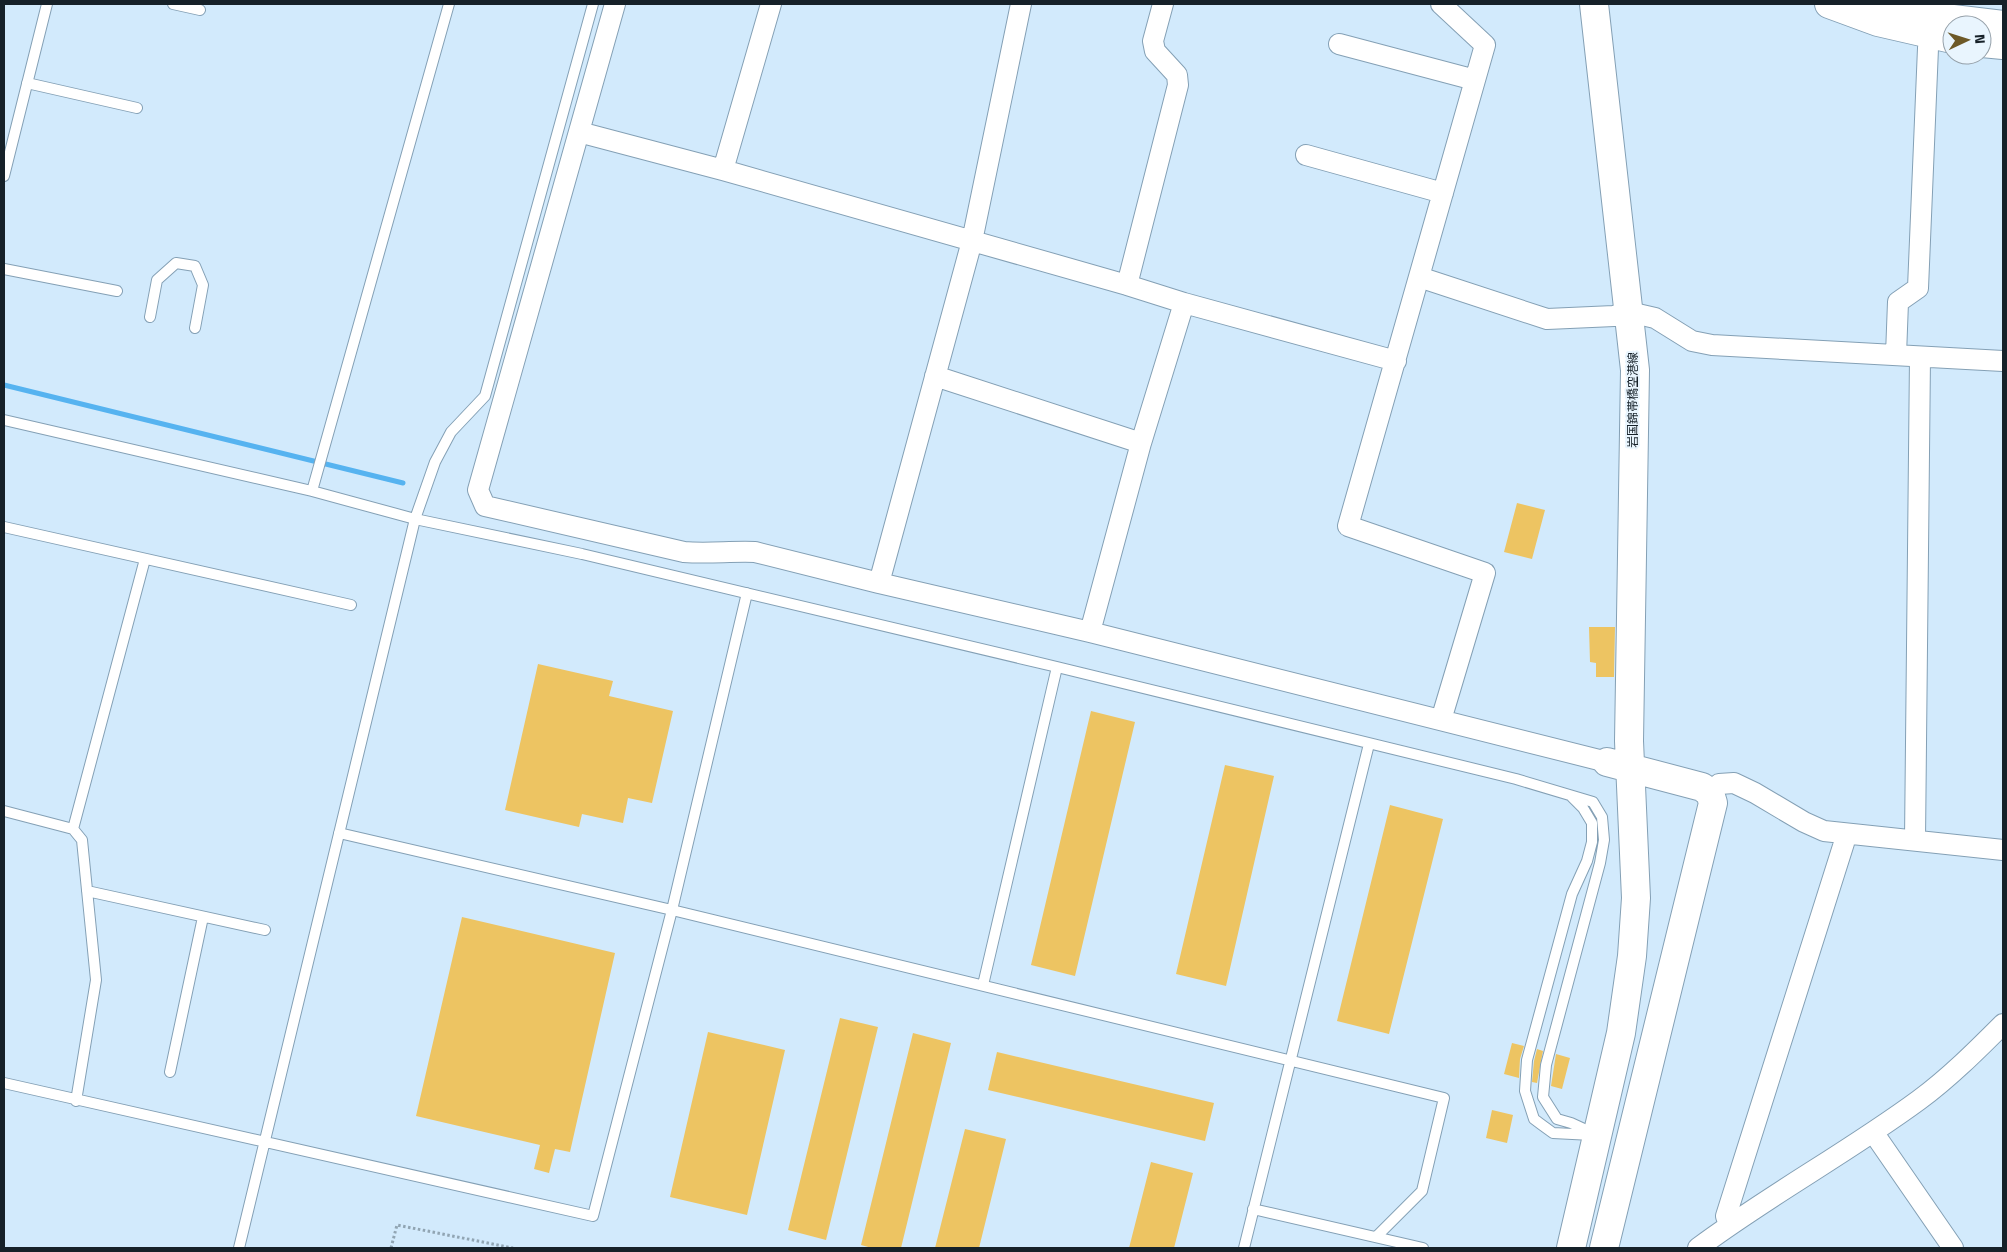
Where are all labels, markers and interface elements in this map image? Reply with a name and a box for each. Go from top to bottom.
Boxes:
north arrow [1942,15,1992,65]
text: N [1970,33,1991,45]
street label: 岩国錦帯橋空港線 [1623,352,1642,448]

